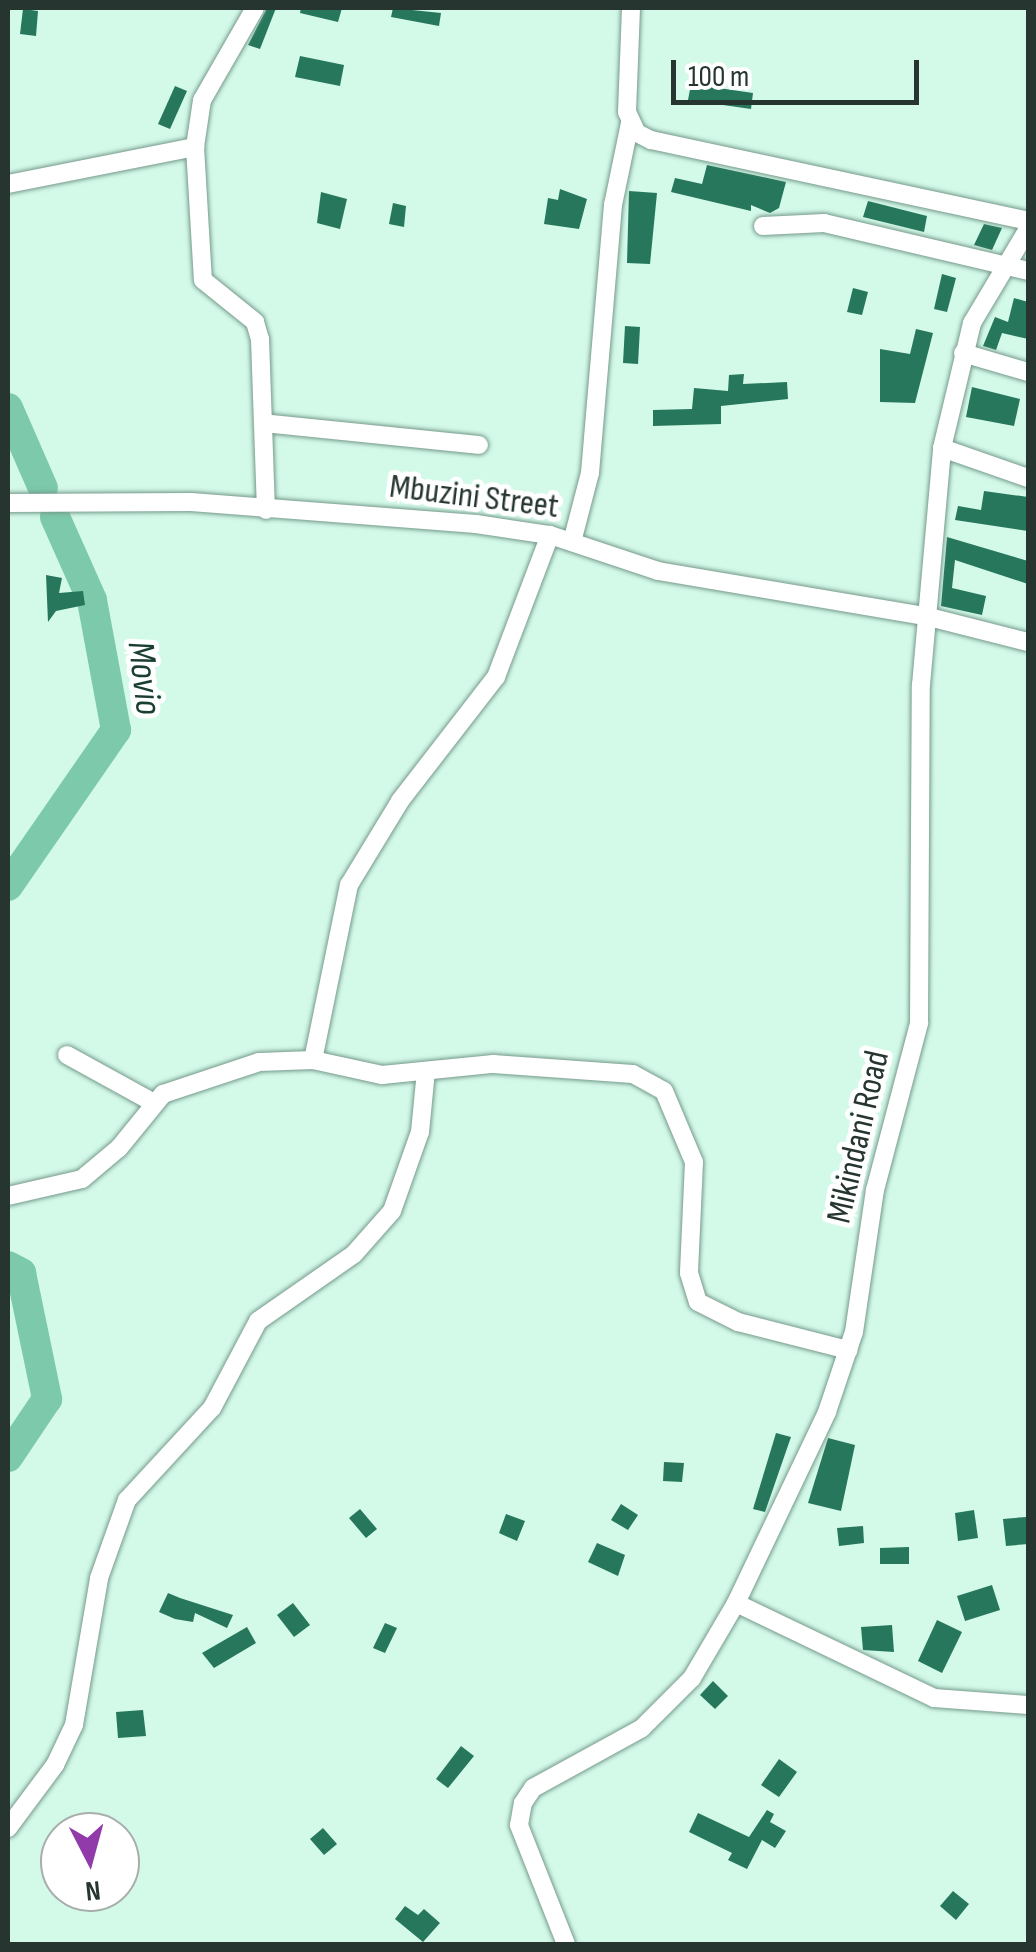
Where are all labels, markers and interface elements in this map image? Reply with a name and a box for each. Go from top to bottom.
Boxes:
scale bar [676,40,924,102]
text: 100 m [688,59,749,95]
street label: Mbuzini Street [387,466,561,528]
water label: Movio [117,639,171,717]
street label: Mikindani Road [819,1047,899,1227]
north arrow [40,1812,140,1912]
text: N [84,1873,102,1908]

